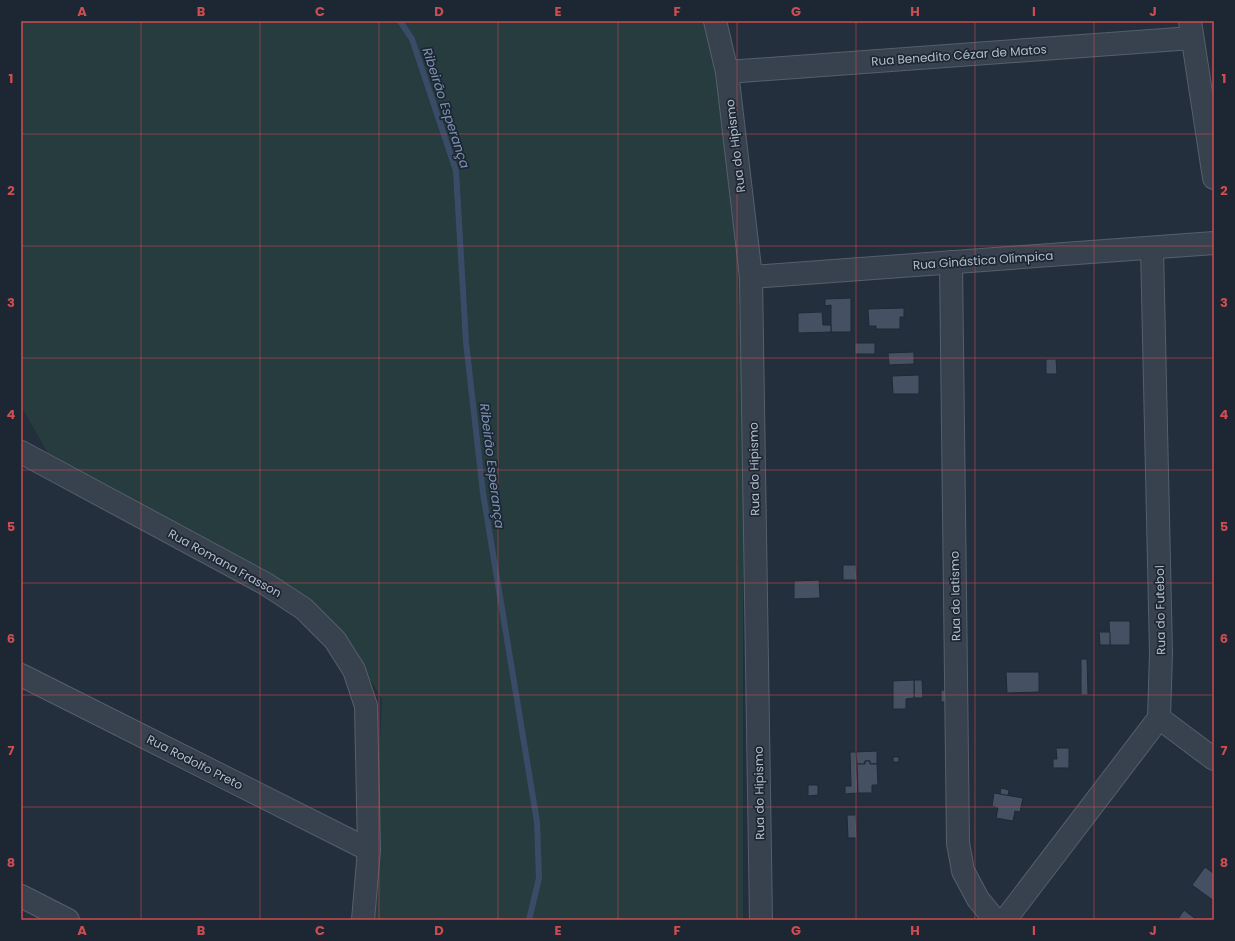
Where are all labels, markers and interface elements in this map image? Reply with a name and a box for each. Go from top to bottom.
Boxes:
text: A [77,2,87,21]
text: B [197,2,206,21]
text: C [315,2,325,21]
text: D [434,2,444,21]
text: E [554,2,562,21]
text: F [673,2,681,21]
text: G [791,2,801,21]
text: H [910,2,920,21]
text: I [1032,2,1036,21]
text: J [1149,2,1157,21]
street label: Rua Benedito Cézar de Matos [871,40,1047,70]
water label: Ribeirão Esperança [418,45,475,171]
text: 1 [9,69,13,88]
text: 1 [1222,69,1226,88]
street label: Rua do Hipismo [721,98,749,194]
text: 2 [7,181,15,200]
text: 2 [1220,181,1228,200]
street label: Rua Ginástica Olímpica [912,247,1054,273]
text: 3 [7,293,15,312]
text: 3 [1220,293,1228,312]
water label: Ribeirão Esperança [475,402,509,530]
text: 4 [7,405,16,424]
text: 4 [1220,405,1229,424]
street label: Rua do Hipismo [745,422,763,516]
text: 5 [7,517,15,536]
text: 5 [1220,517,1228,536]
street label: Rua Romana Frasson [165,525,285,601]
street label: Rua do Iatismo [946,551,964,641]
street label: Rua do Futebol [1151,565,1169,655]
text: 6 [7,629,15,648]
text: 6 [1220,629,1228,648]
street label: Rua Rodolfo Preto [144,730,246,794]
text: 7 [8,741,15,760]
text: 7 [1221,741,1228,760]
street label: Rua do Hipismo [750,746,768,840]
text: 8 [7,853,15,872]
text: 8 [1220,853,1228,872]
text: A [77,921,87,940]
text: B [197,921,206,940]
text: C [315,921,325,940]
text: D [434,921,444,940]
text: E [554,921,562,940]
text: F [673,921,681,940]
text: G [791,921,801,940]
text: H [910,921,920,940]
text: I [1032,921,1036,940]
text: J [1149,921,1157,940]

